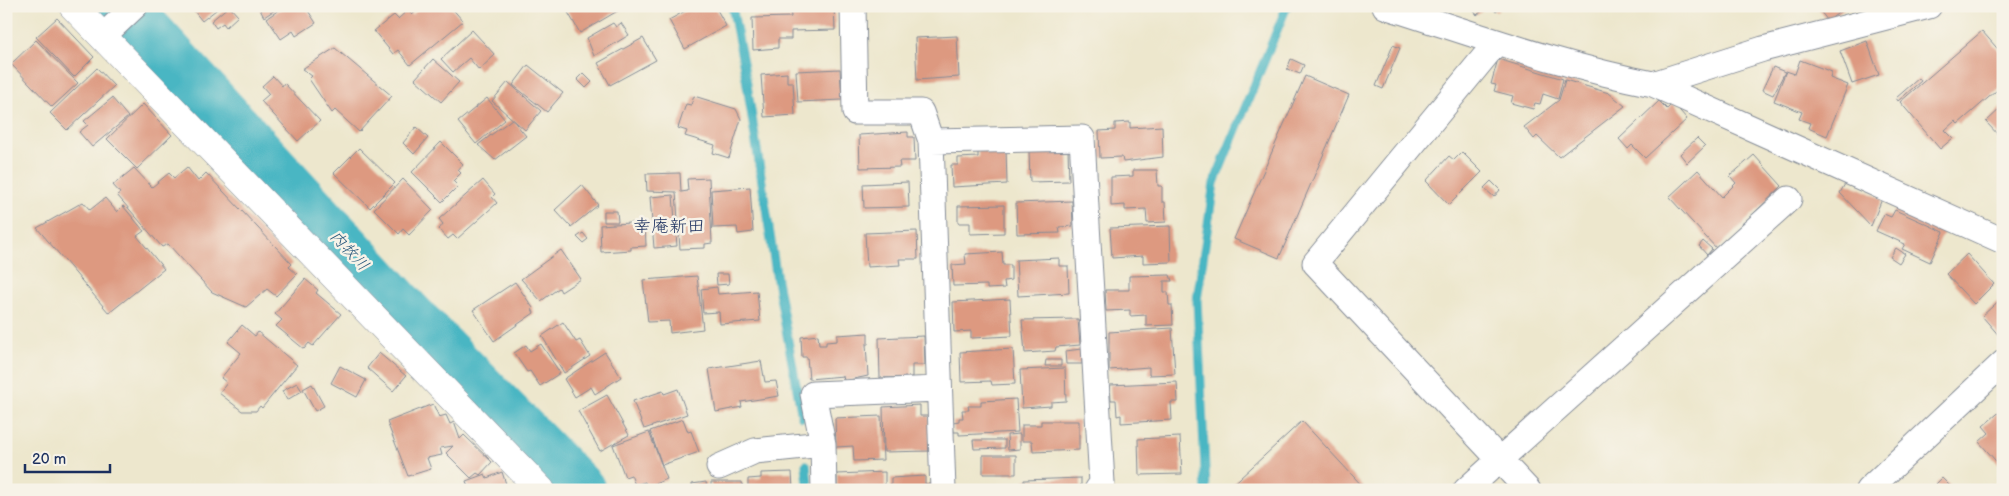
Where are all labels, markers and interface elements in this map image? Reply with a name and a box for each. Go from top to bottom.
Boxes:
district label: 幸庵新田 [633,216,705,237]
water label: 内牧川 [326,227,372,275]
scale bar [25,441,110,473]
text: 20 m [32,450,66,469]

